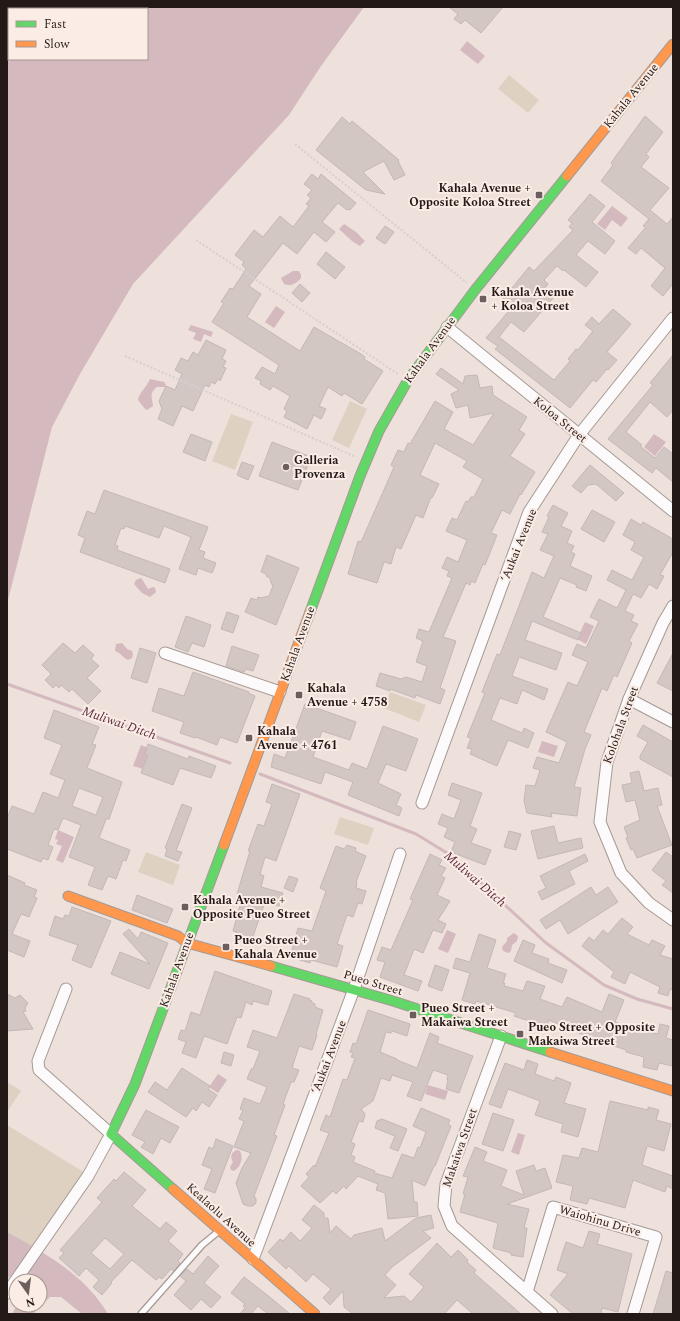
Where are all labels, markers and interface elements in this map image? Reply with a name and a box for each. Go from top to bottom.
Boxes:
legend [8,8,148,60]
text: Fast [44,15,66,34]
text: Slow [44,35,70,54]
street label: Kahala Avenue [599,59,663,133]
place label: Kahala Avenue + Opposite Koloa Street [409,179,531,212]
marker: Kahala Avenue + Opposite Koloa Street [534,190,544,200]
place label: Kahala Avenue + Koloa Street [491,283,574,316]
marker: Kahala Avenue + Koloa Street [478,294,488,304]
street label: Kahala Avenue [399,312,461,388]
street label: Koloa Street [529,392,591,448]
place label: Galleria Provenza [294,451,346,484]
marker: Galleria Provenza [281,462,291,472]
street label: ʻAukai Avenue [496,505,542,584]
street label: Kahala Avenue [276,603,320,684]
place label: Kahala Avenue + 4758 [307,679,388,712]
street label: Kolohala Street [598,683,644,767]
marker: Kahala Avenue + 4758 [294,690,304,700]
water label: Muliwai Ditch [79,701,159,745]
place label: Kahala Avenue + 4761 [257,722,338,755]
marker: Kahala Avenue + 4761 [244,733,254,743]
water label: Muliwai Ditch [439,846,511,912]
place label: Kahala Avenue + Opposite Pueo Street [193,891,311,924]
marker: Kahala Avenue + Opposite Pueo Street [180,902,190,912]
street label: Kahala Avenue [155,929,199,1010]
place label: Pueo Street + Kahala Avenue [234,931,317,964]
marker: Pueo Street + Kahala Avenue [221,942,231,952]
street label: Pueo Street [341,965,405,1001]
place label: Pueo Street + Makaiwa Street [421,999,508,1032]
marker: Pueo Street + Makaiwa Street [408,1010,418,1020]
street label: ʻAukai Avenue [306,1017,352,1096]
place label: Pueo Street + Opposite Makaiwa Street [528,1018,655,1051]
marker: Pueo Street + Opposite Makaiwa Street [515,1029,525,1039]
street label: Makaiwa Street [438,1106,482,1190]
street label: Kealaolu Avenue [182,1178,260,1252]
street label: Waiohinu Drive [557,1200,643,1242]
north arrow [8,1273,48,1313]
text: N [24,1293,37,1312]

